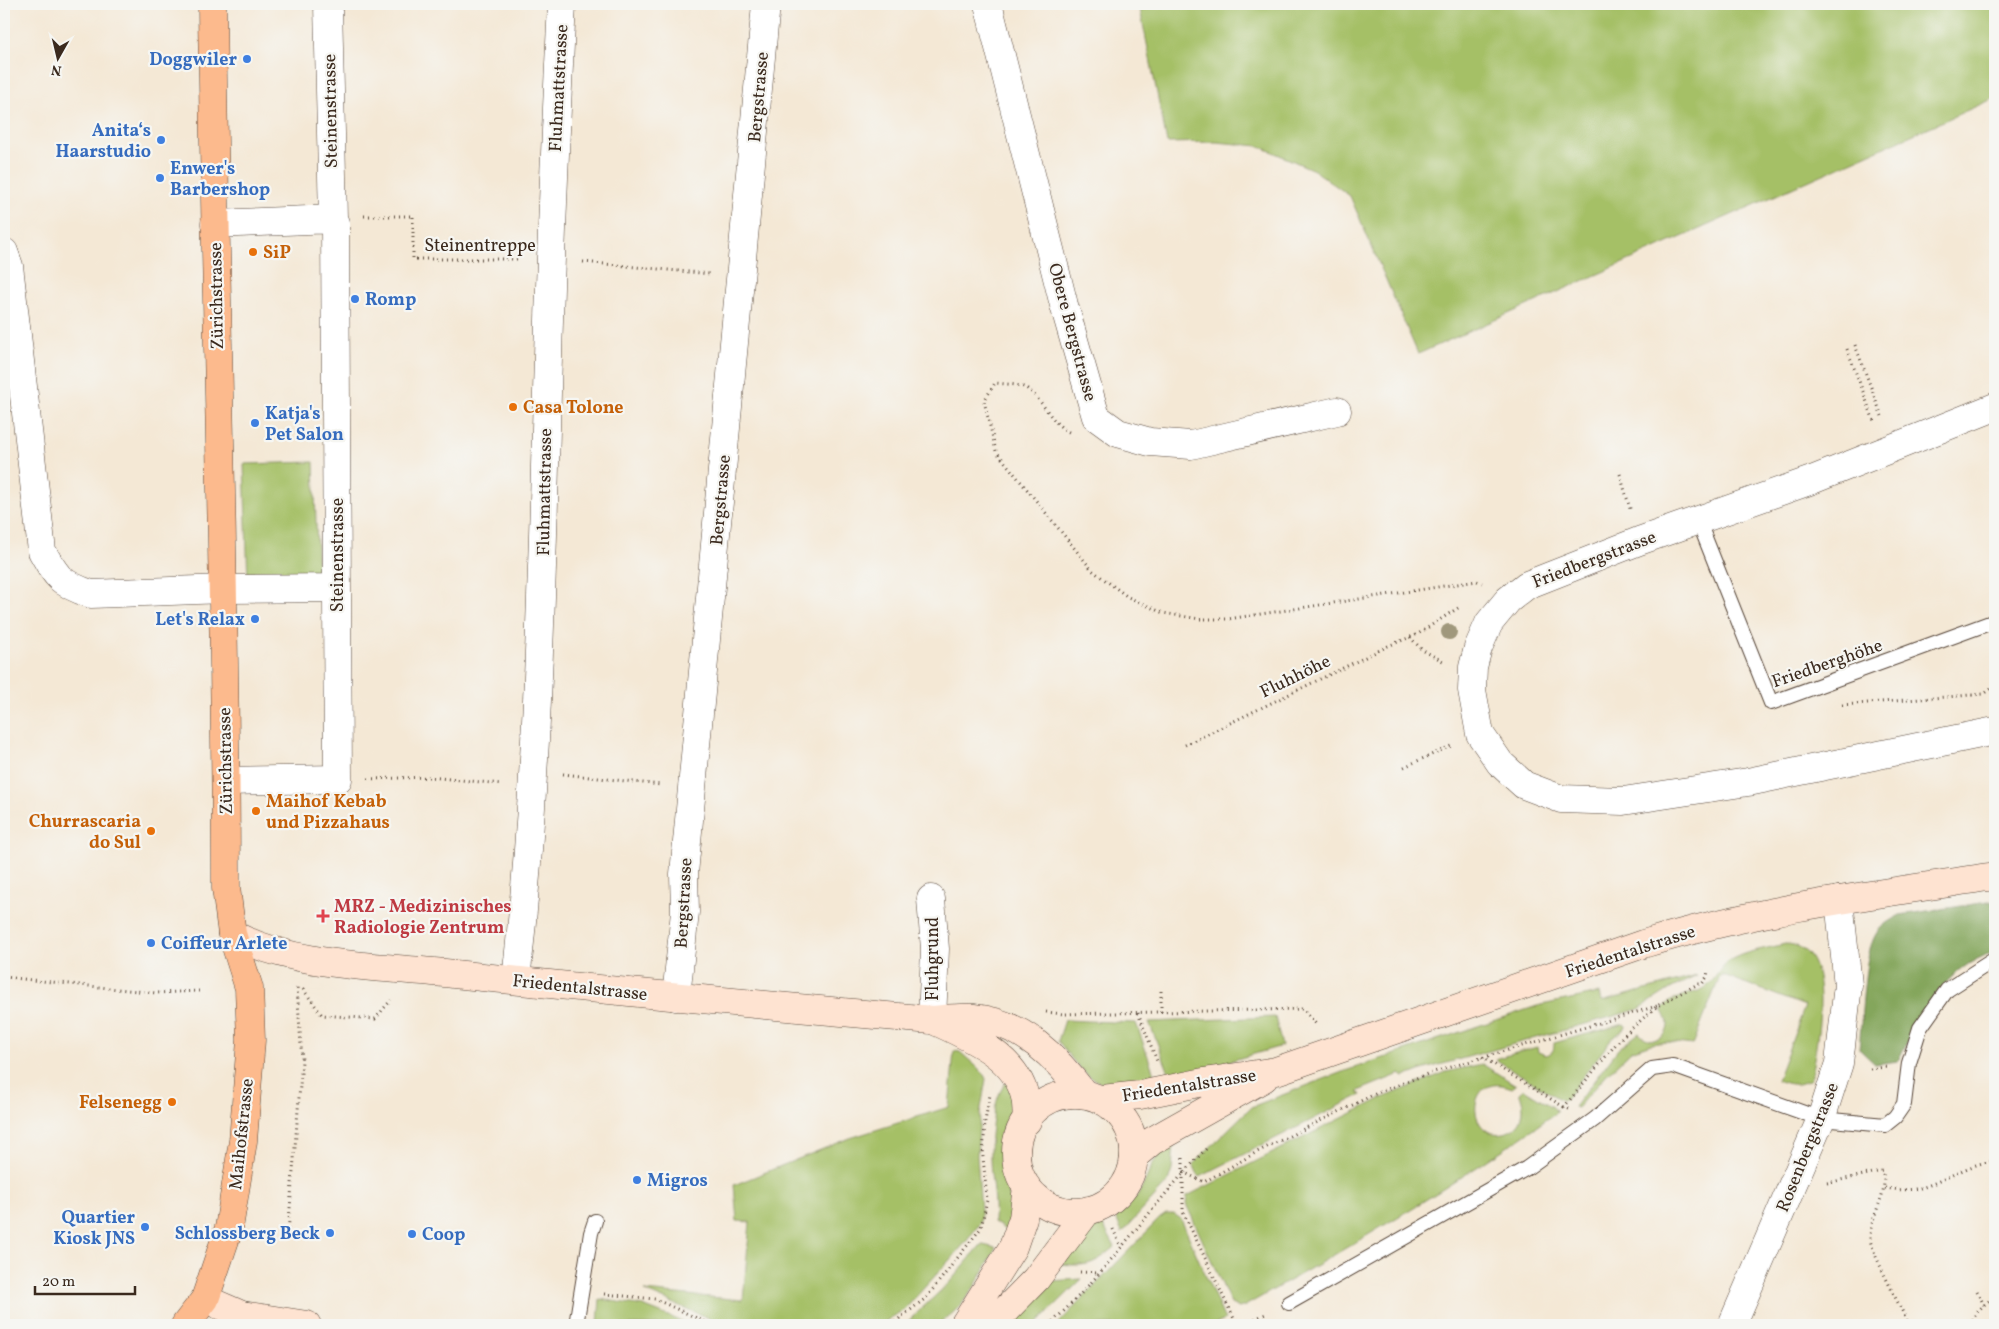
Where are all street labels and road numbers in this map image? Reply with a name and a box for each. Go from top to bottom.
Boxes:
street label: Fluhmattstrasse [544,24,575,153]
street label: Bergstrasse [743,51,776,144]
street label: Steinenstrasse [318,54,345,168]
street label: Steinentreppe [424,234,536,259]
street label: Zürichstrasse [204,242,231,350]
street label: Obere Bergstrasse [1041,260,1102,404]
street label: Fluhmattstrasse [532,428,559,556]
street label: Bergstrasse [705,454,738,547]
street label: Steinenstrasse [326,498,351,612]
street label: Friedbergstrasse [1529,525,1660,596]
street label: Friedberghöhe [1769,634,1886,695]
street label: Fluhhöhe [1256,650,1335,705]
street label: Zürichstrasse [213,707,240,815]
street label: Bergstrasse [670,857,699,949]
street label: Fluhgrund [921,917,946,1001]
street label: Friedentalstrasse [1562,920,1699,985]
street label: Friedentalstrasse [511,969,649,1008]
street label: Friedentalstrasse [1120,1064,1258,1109]
street label: Maihofstrasse [224,1077,261,1191]
street label: Rosenbergstrasse [1771,1079,1846,1216]

